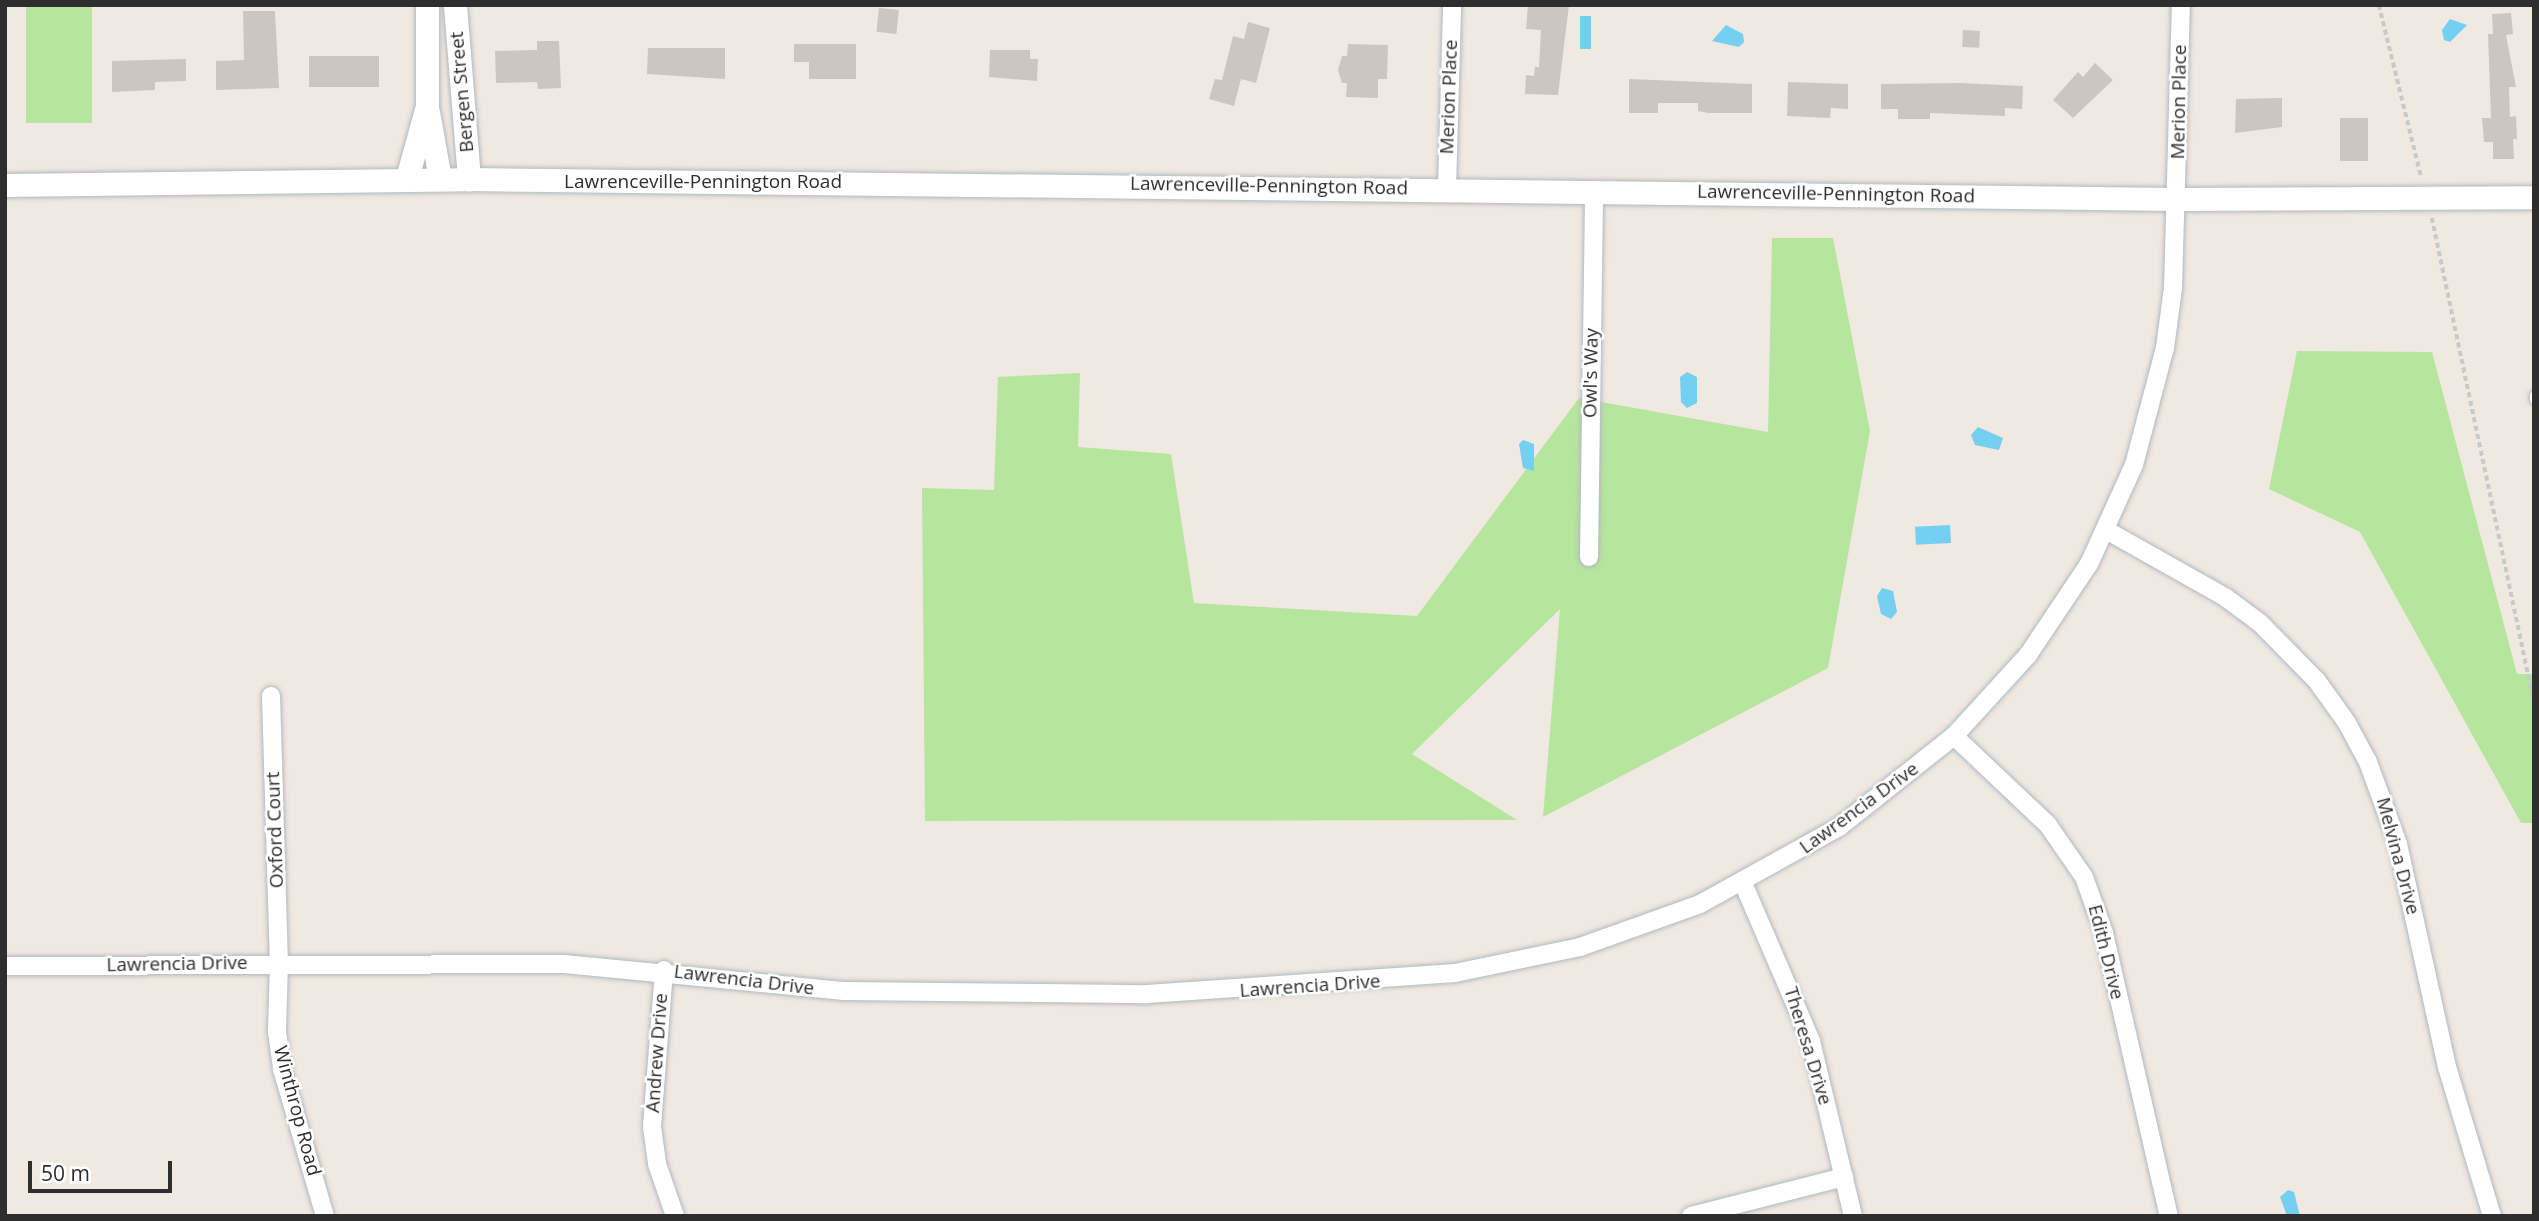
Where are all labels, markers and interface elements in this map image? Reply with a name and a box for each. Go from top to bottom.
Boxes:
street label: Bergen Street [445,31,479,153]
street label: Merion Place [1436,39,1462,155]
street label: Merion Place [2167,44,2191,160]
street label: Lawrenceville-Pennington Road [564,171,842,193]
street label: Lawrenceville-Pennington Road [1130,172,1408,200]
street label: Lawrenceville-Pennington Road [1697,180,1975,208]
street label: Owl's Way [1579,328,1603,418]
street label: Lawrencia Drive [1795,757,1923,859]
street label: Oxford Court [262,771,288,889]
street label: Melvina Drive [2371,795,2425,917]
street label: Edith Drive [2083,902,2129,1002]
street label: Lawrencia Drive [106,951,248,977]
street label: Lawrencia Drive [673,960,815,1000]
street label: Lawrencia Drive [1239,970,1381,1002]
street label: Theresa Drive [1779,984,1837,1108]
street label: Andrew Drive [641,992,673,1114]
street label: Winthrop Road [269,1044,325,1178]
scale bar [32,1148,175,1192]
text: 50 m [41,1159,90,1187]

